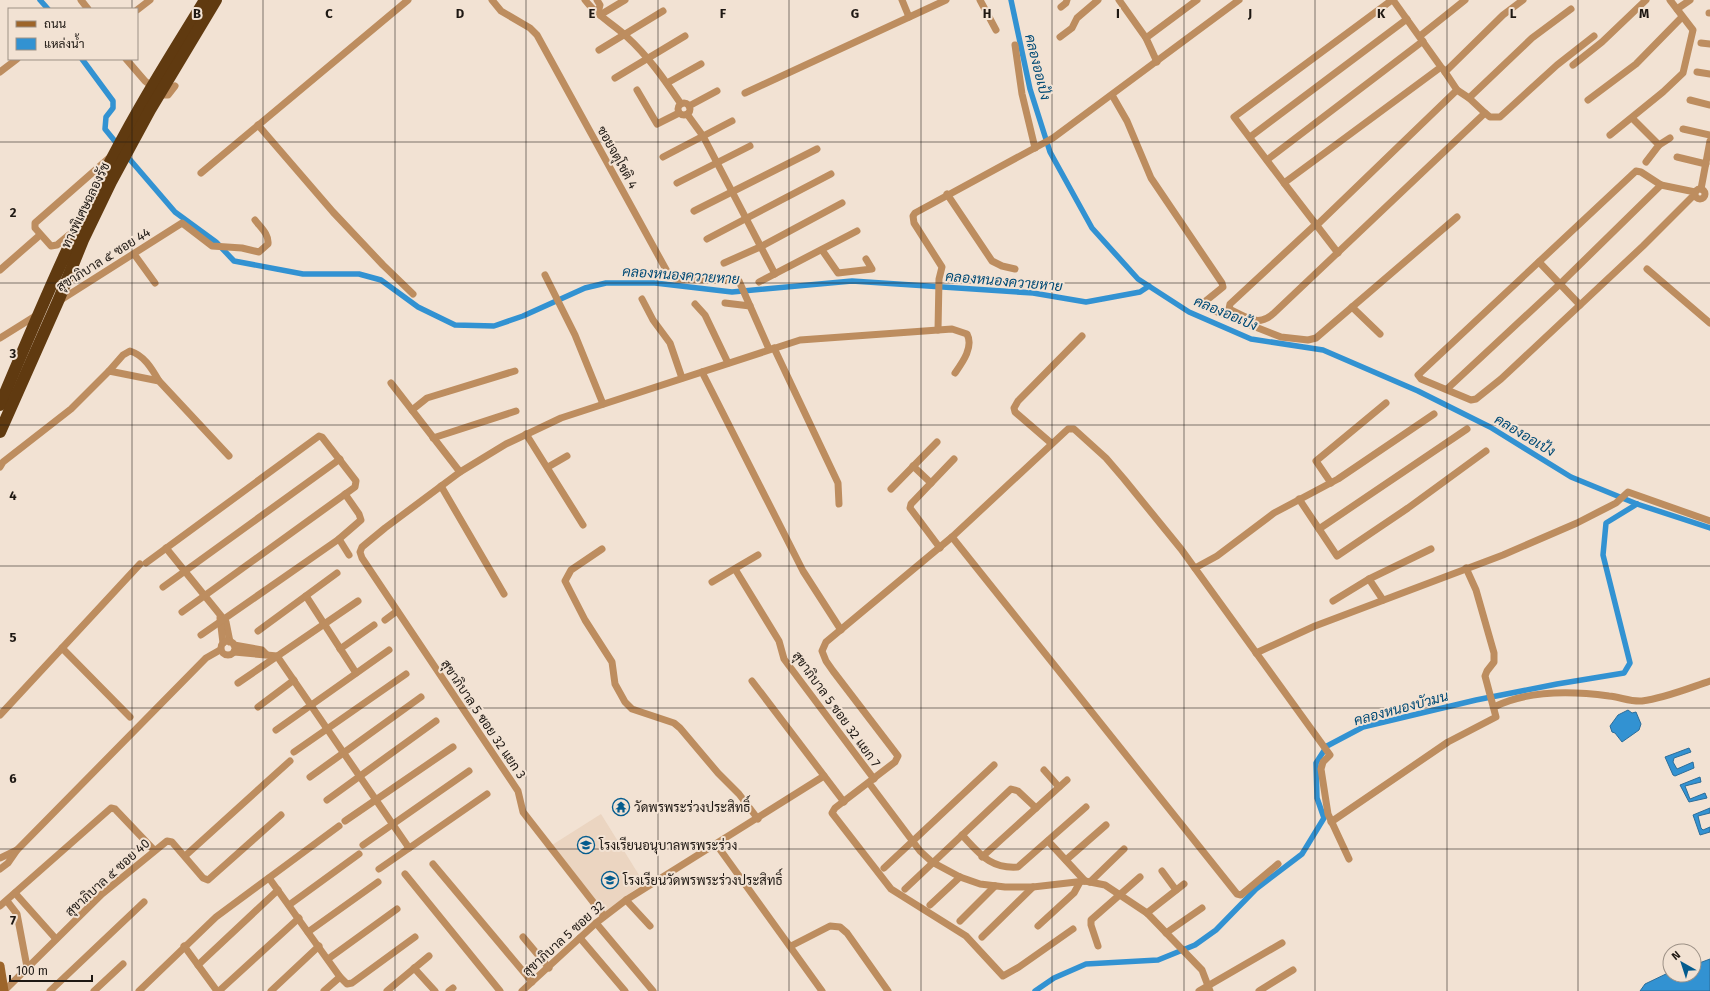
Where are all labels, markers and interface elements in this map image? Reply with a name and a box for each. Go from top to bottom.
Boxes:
text: B [193,6,201,21]
text: C [325,6,333,21]
text: D [456,6,465,21]
text: E [589,6,596,21]
text: F [720,6,727,21]
text: G [851,6,859,21]
text: H [983,6,991,21]
text: I [1116,6,1120,21]
text: J [1247,6,1252,21]
text: K [1377,6,1386,21]
text: L [1510,6,1517,21]
text: M [1639,6,1649,21]
legend [8,8,138,60]
text: ถนน [44,17,67,31]
water label: คลองออเป้ง [1021,32,1054,102]
text: แหล่งน้ำ [44,33,84,51]
street label: ซอยจตุโชติ 4 [592,123,642,192]
street label: ทางพิเศษฉลองรัช [57,159,113,250]
text: 2 [10,205,17,220]
street label: สุขาภิบาล ๕ ซอย 44 [53,224,154,296]
water label: คลองหนองควายหาย [622,263,740,288]
water label: คลองหนองควายหาย [945,268,1063,295]
water label: คลองออเป้ง [1191,292,1260,334]
text: 3 [9,346,17,361]
water label: คลองออเป้ง [1491,411,1558,460]
text: 4 [9,488,17,503]
text: 5 [10,630,17,645]
street label: สุขาภิบาล 5 ซอย 32 แยก 7 [788,648,885,772]
street label: สุขาภิบาล 5 ซอย 32 แยก 3 [436,656,530,783]
water label: คลองหนองบัวมน [1352,688,1450,729]
text: 6 [9,771,17,786]
place label: วัดพรพระร่วงประสิทธิ์ [634,795,750,815]
temple icon: วัดพรพระร่วงประสิทธิ์ [611,797,631,817]
street label: สุขาภิบาล ๕ ซอย 40 [61,835,154,921]
school or university icon: โรงเรียนอนุบาลพรพระร่วง [576,835,596,855]
place label: โรงเรียนอนุบาลพรพระร่วง [598,836,737,855]
place label: โรงเรียนวัดพรพระร่วงประสิทธิ์ [622,868,782,888]
school or university icon: โรงเรียนวัดพรพระร่วงประสิทธิ์ [600,870,620,890]
street label: สุขาภิบาล 5 ซอย 32 [519,897,609,980]
text: 7 [10,913,16,928]
north arrow [1662,943,1702,983]
text: N [1669,948,1683,963]
scale bar [10,957,92,983]
text: 100 m [16,964,48,978]

